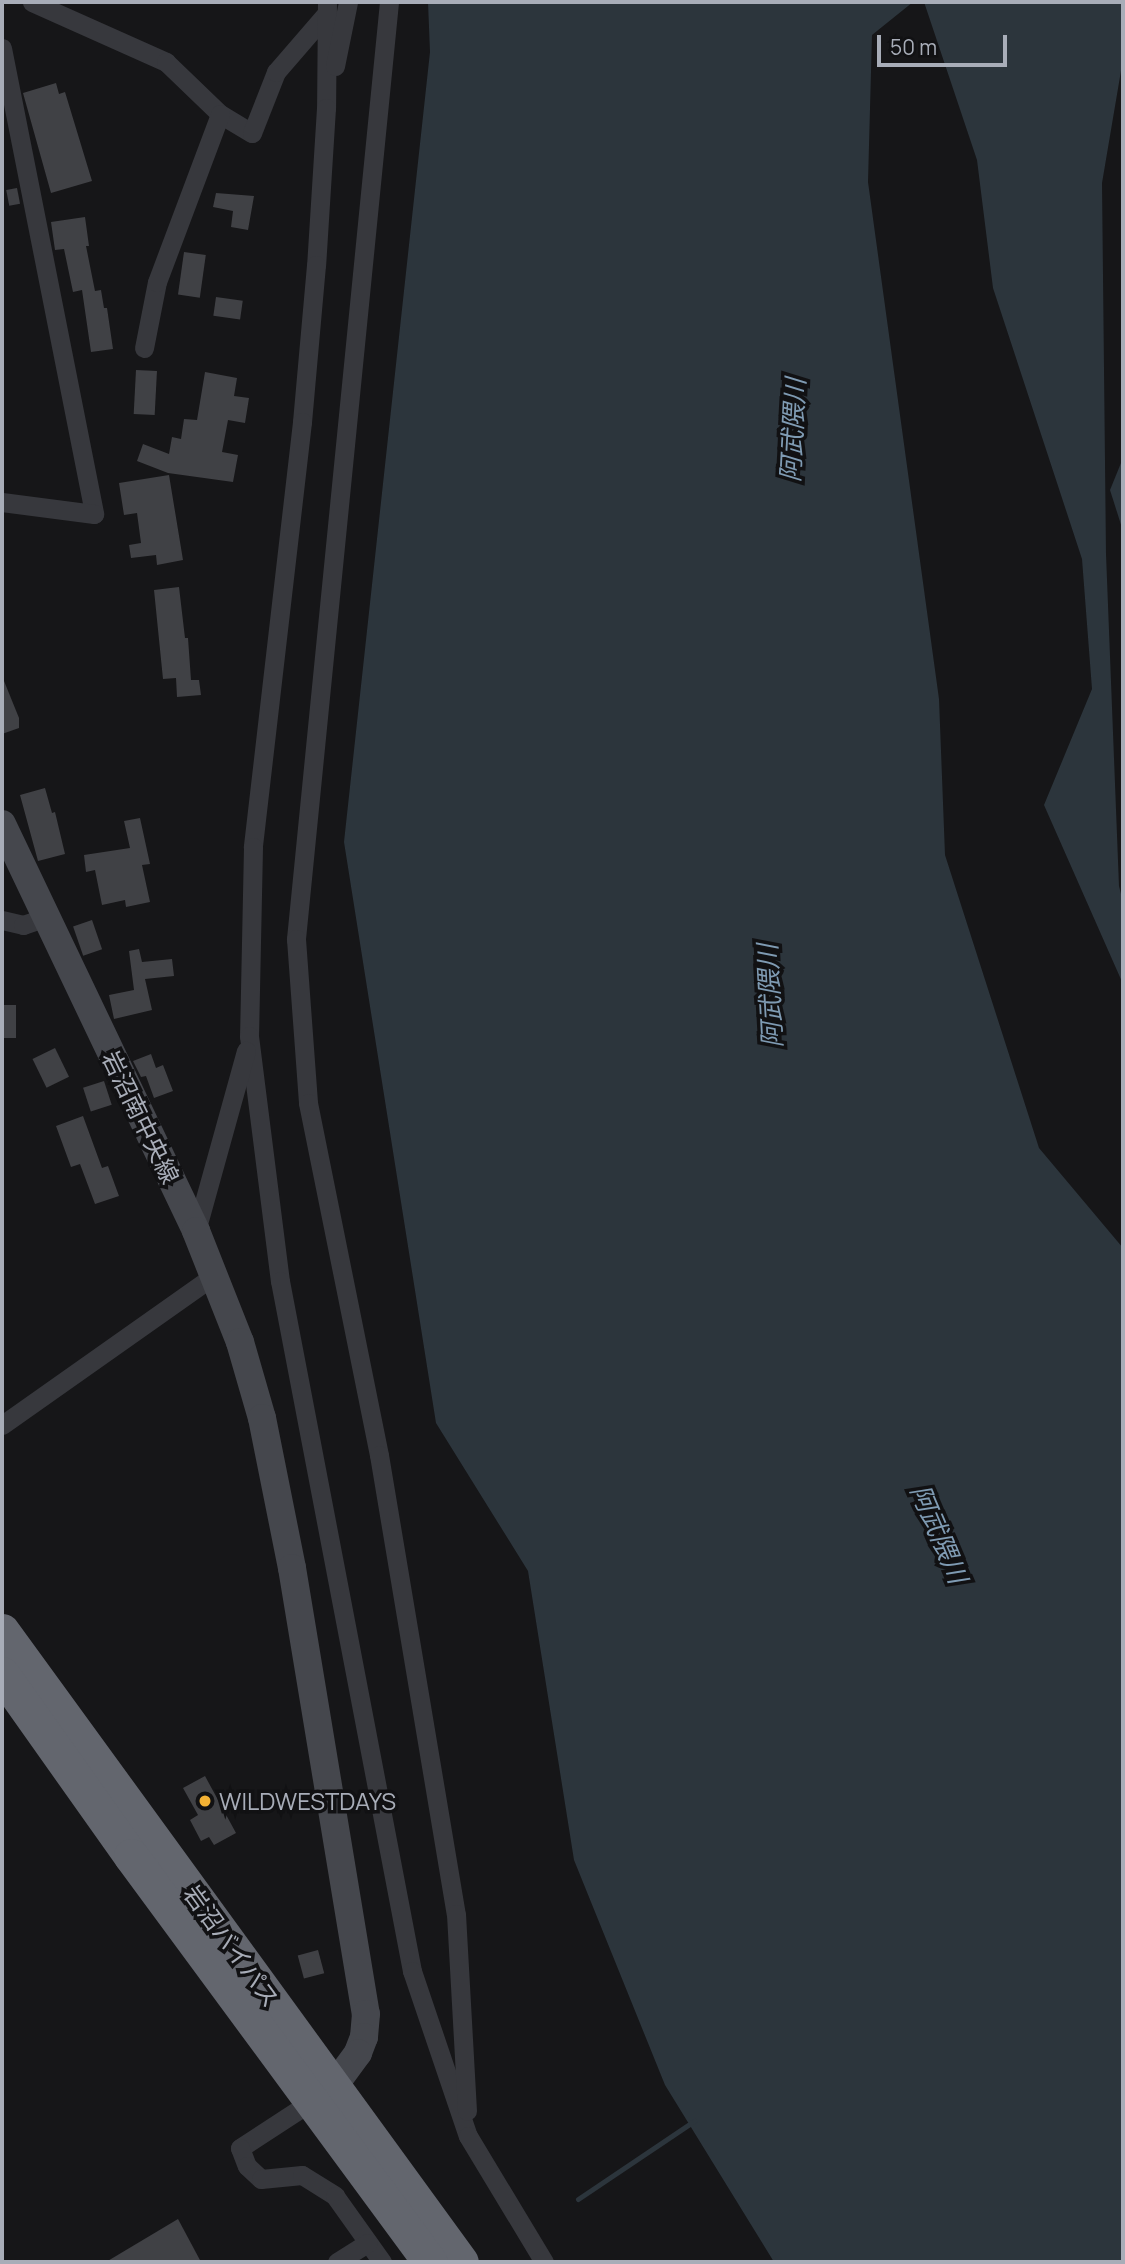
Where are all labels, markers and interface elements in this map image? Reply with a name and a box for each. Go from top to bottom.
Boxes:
scale bar [880,21,1010,65]
text: 50 m [890,33,937,61]
water label: 阿武隈川 [775,377,811,483]
water label: 阿武隈川 [752,943,788,1049]
street label: 岩沼南中央線 [96,1046,186,1188]
water label: 阿武隈川 [904,1480,974,1588]
place label: WILDWESTDAYS [219,1787,396,1815]
marker: WILDWESTDAYS [197,1793,213,1809]
street label: 岩沼バイパス [178,1879,286,2013]

